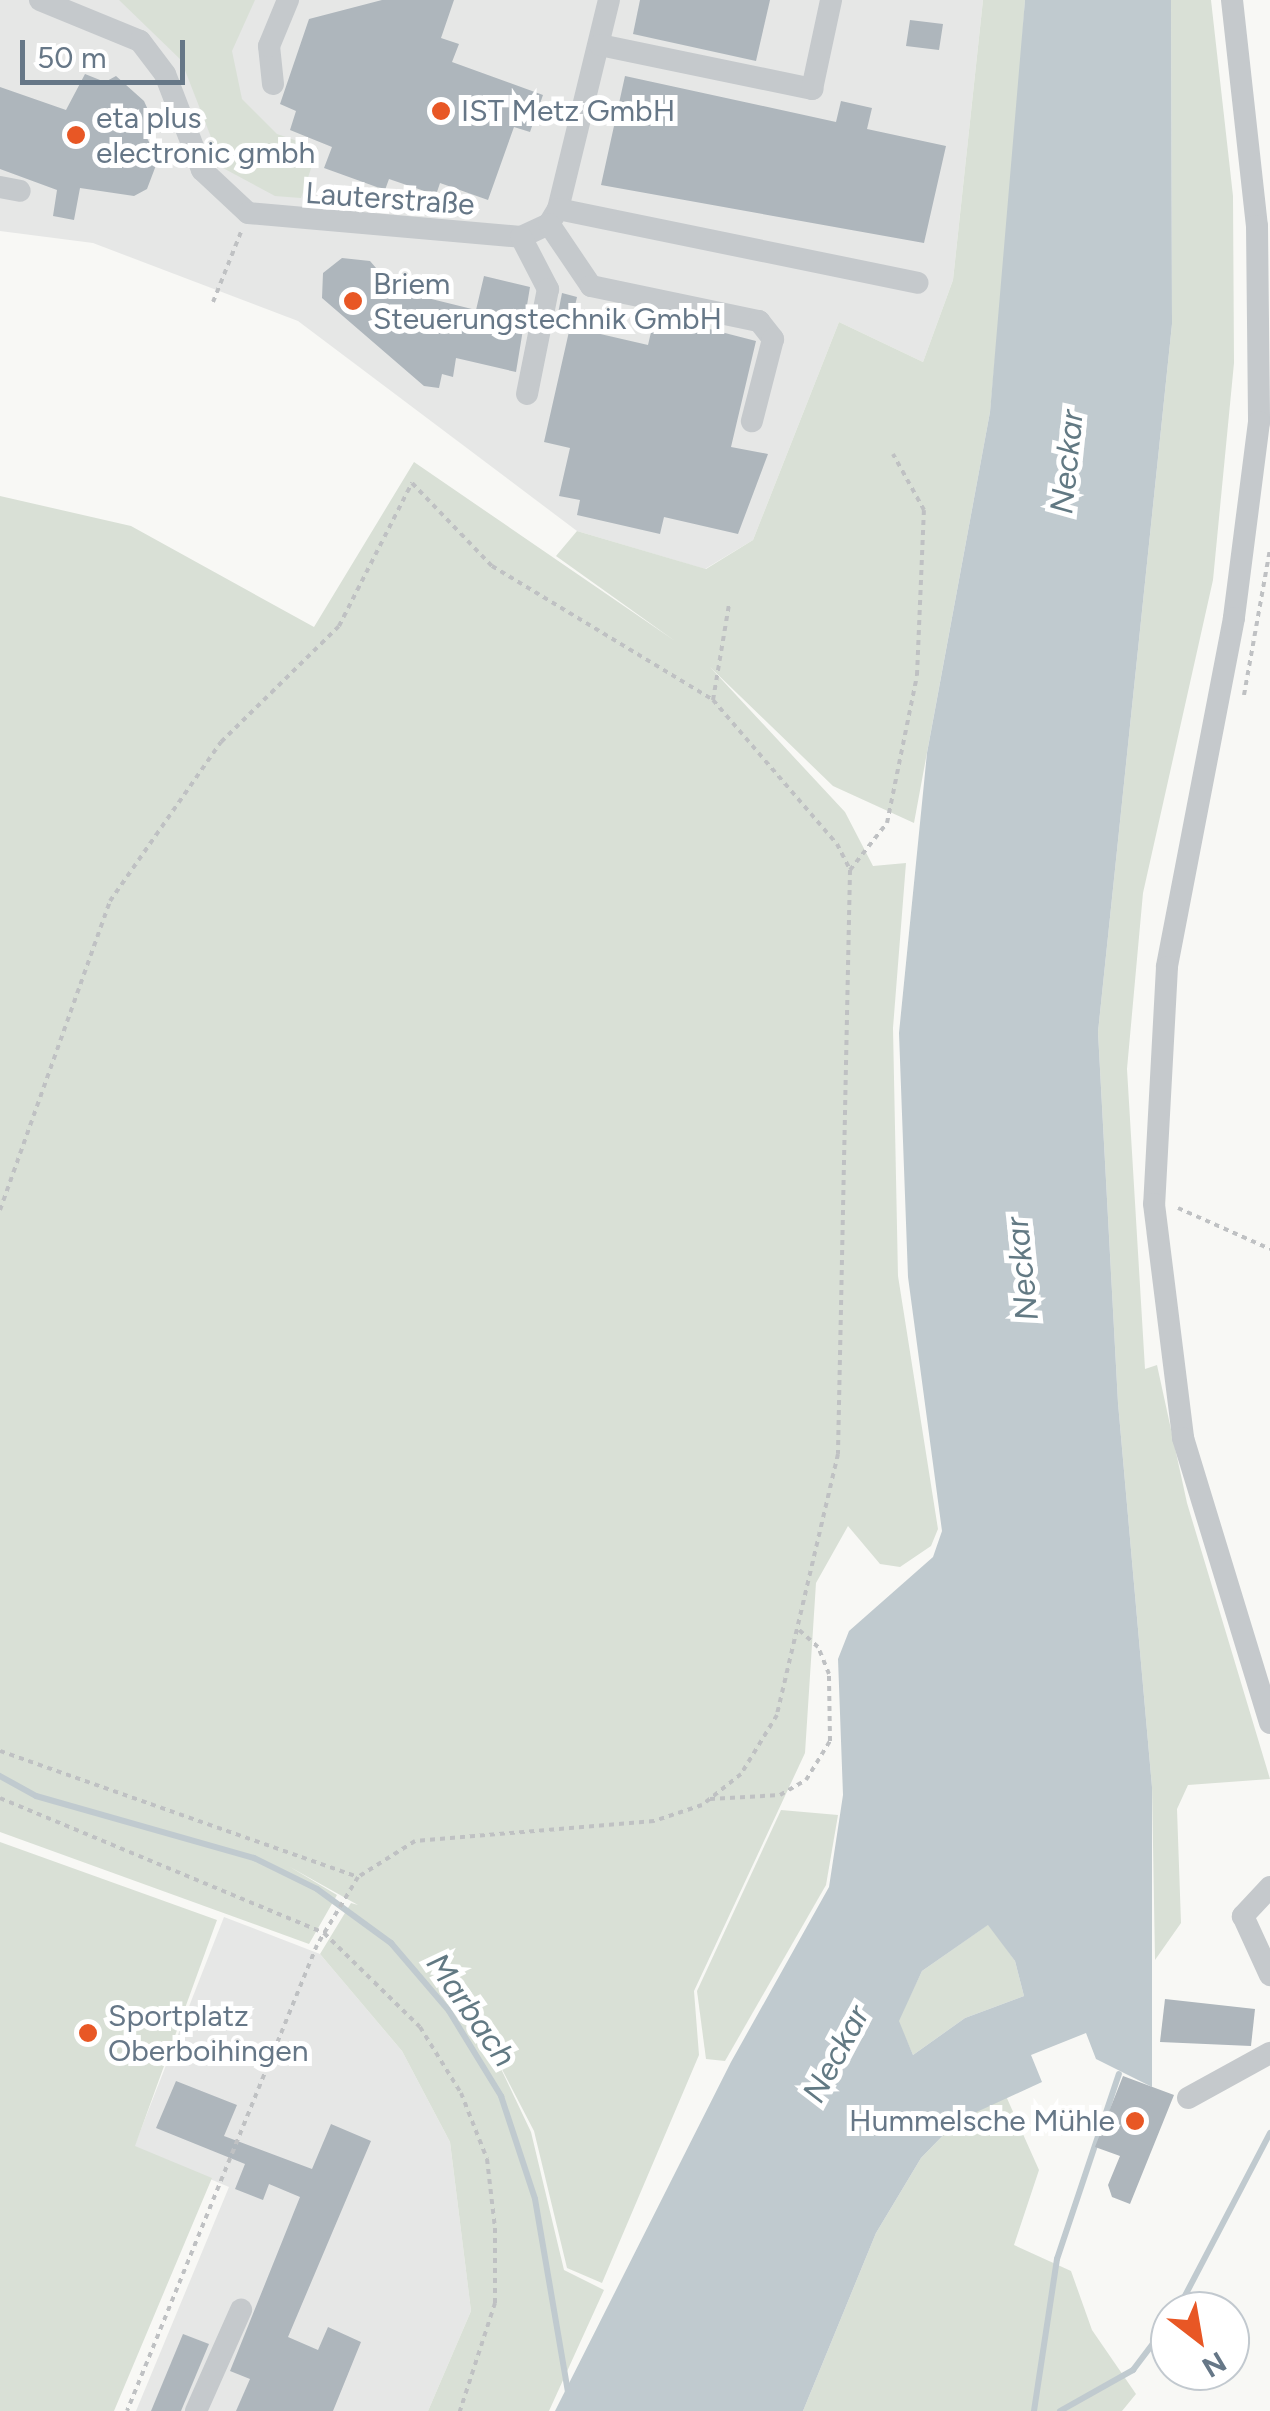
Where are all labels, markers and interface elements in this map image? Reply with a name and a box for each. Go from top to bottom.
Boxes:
scale bar [25,20,190,82]
text: 50 m [37,39,106,76]
place label: IST Metz GmbH [461,93,675,129]
place label: eta plus electronic gmbh [96,100,315,170]
marker: IST Metz GmbH [430,100,452,122]
marker: eta plus electronic gmbh [65,124,87,146]
street label: Lauterstraße [304,175,476,223]
place label: Briem Steuerungstechnik GmbH [373,266,722,336]
marker: Briem Steuerungstechnik GmbH [342,290,364,312]
water label: Neckar [1042,408,1092,516]
water label: Neckar [997,1215,1047,1323]
water label: Marbach [418,1946,524,2074]
place label: Sportplatz Oberboihingen [108,1998,308,2068]
water label: Neckar [795,1999,877,2109]
marker: Sportplatz Oberboihingen [77,2022,99,2044]
place label: Hummelsche Mühle [849,2103,1115,2139]
marker: Hummelsche Mühle [1124,2110,1146,2132]
north arrow [1150,2291,1250,2391]
text: N [1196,2345,1232,2385]

